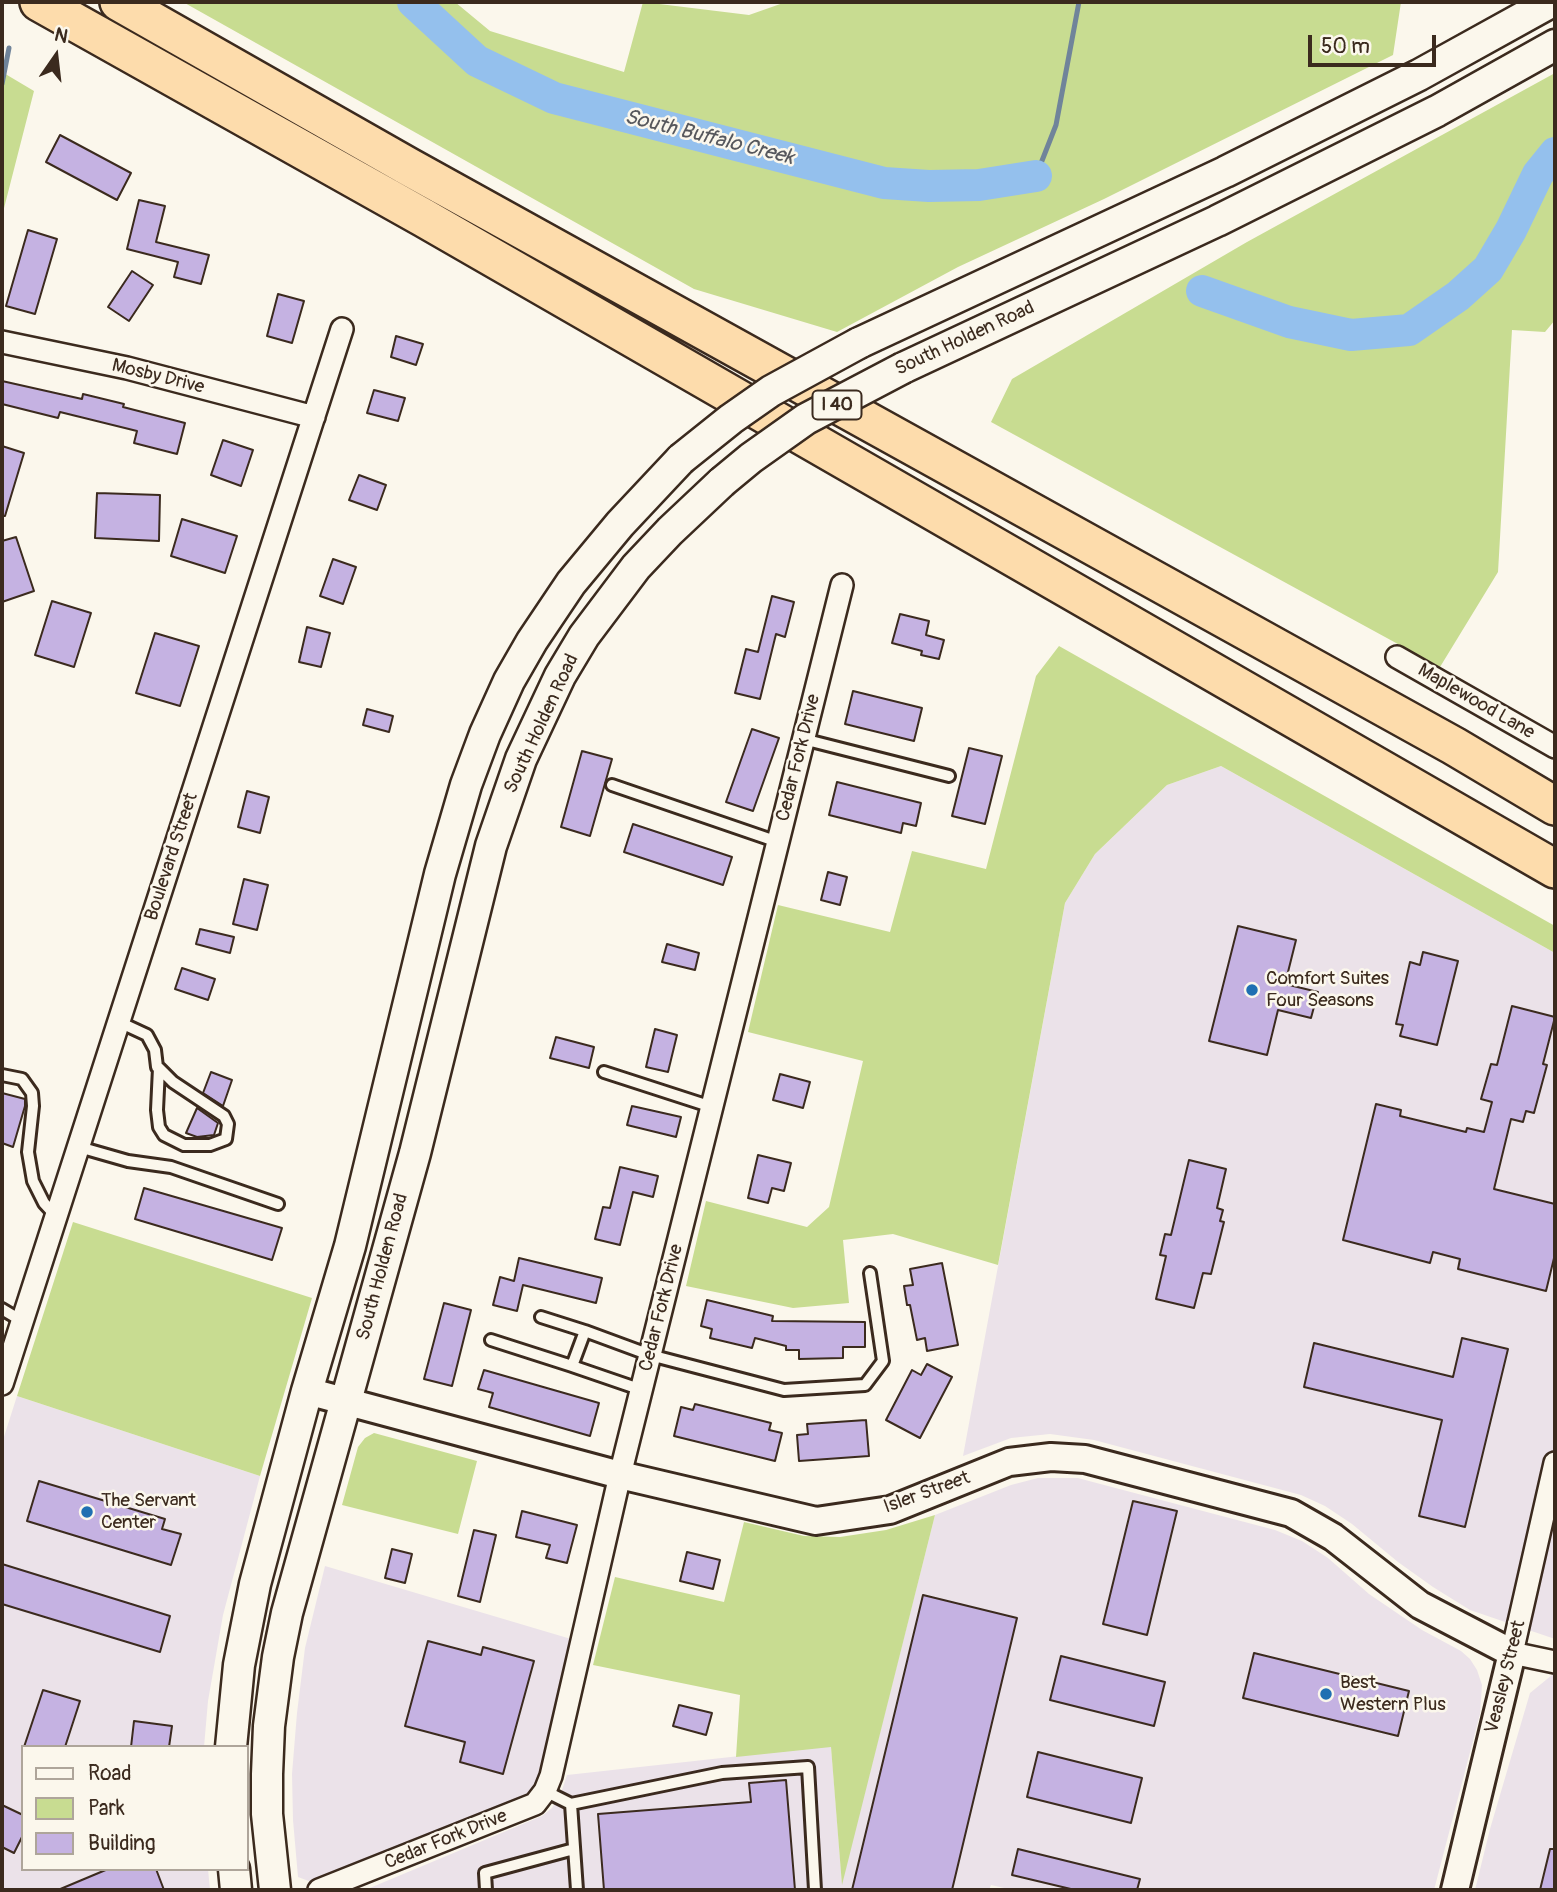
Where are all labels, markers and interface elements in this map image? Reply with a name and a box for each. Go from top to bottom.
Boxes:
north arrow [21,21,91,91]
scale bar [1312,21,1440,65]
text: N [52,22,70,49]
text: 50 m [1321,33,1370,60]
water label: South Buffalo Creek [622,105,796,171]
street label: South Holden Road [892,297,1038,381]
street label: Mosby Drive [109,355,207,399]
road number: I 40 [812,390,862,419]
street label: South Holden Road [500,651,584,797]
street label: Maplewood Lane [1414,659,1538,745]
street label: Cedar Fork Drive [772,692,826,824]
street label: Boulevard Street [141,790,203,924]
place label: Comfort Suites Four Seasons [1266,968,1389,1012]
marker: Comfort Suites Four Seasons [1244,982,1260,998]
street label: South Holden Road [352,1191,414,1343]
street label: Cedar Fork Drive [635,1242,689,1374]
street label: Isler Street [881,1467,973,1519]
place label: The Servant Center [101,1490,196,1534]
marker: The Servant Center [79,1504,95,1520]
street label: Veasley Street [1481,1618,1531,1736]
place label: Best Western Plus [1340,1672,1446,1716]
marker: Best Western Plus [1318,1686,1334,1702]
legend [21,1745,248,1871]
text: Road [88,1760,132,1787]
text: Park [88,1795,125,1822]
street label: Cedar Fork Drive [381,1805,511,1875]
text: Building [88,1830,155,1857]

